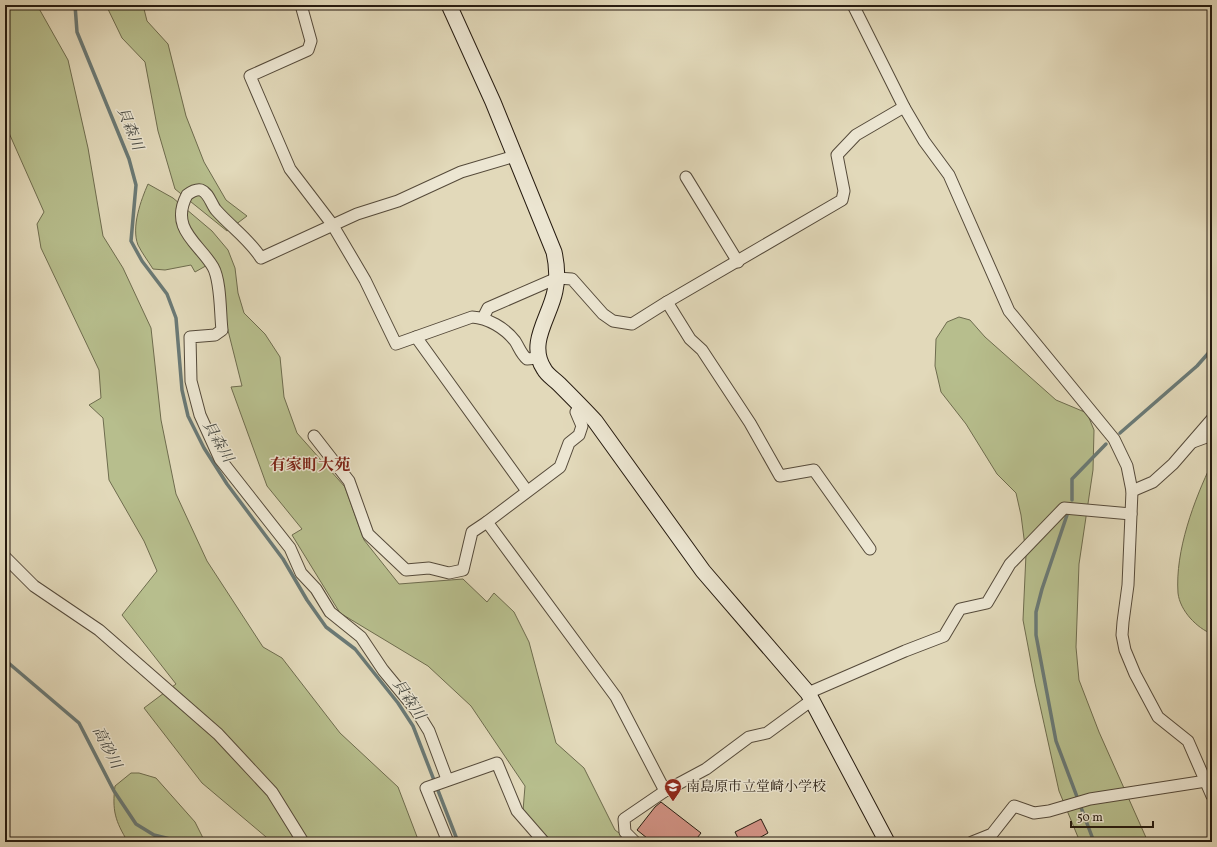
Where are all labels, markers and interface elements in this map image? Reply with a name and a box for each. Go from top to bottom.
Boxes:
water label: 貝森川 [111,104,148,156]
water label: 貝森川 [197,417,238,468]
district label: 有家町大苑 [270,455,351,477]
water label: 貝森川 [387,675,430,726]
water label: 高砂川 [86,723,126,775]
school or university icon: 南島原市立堂崎小学校 [663,777,683,802]
place label: 南島原市立堂崎小学校 [686,778,826,797]
scale bar [1071,803,1153,829]
text: 50 m [1077,810,1103,826]

